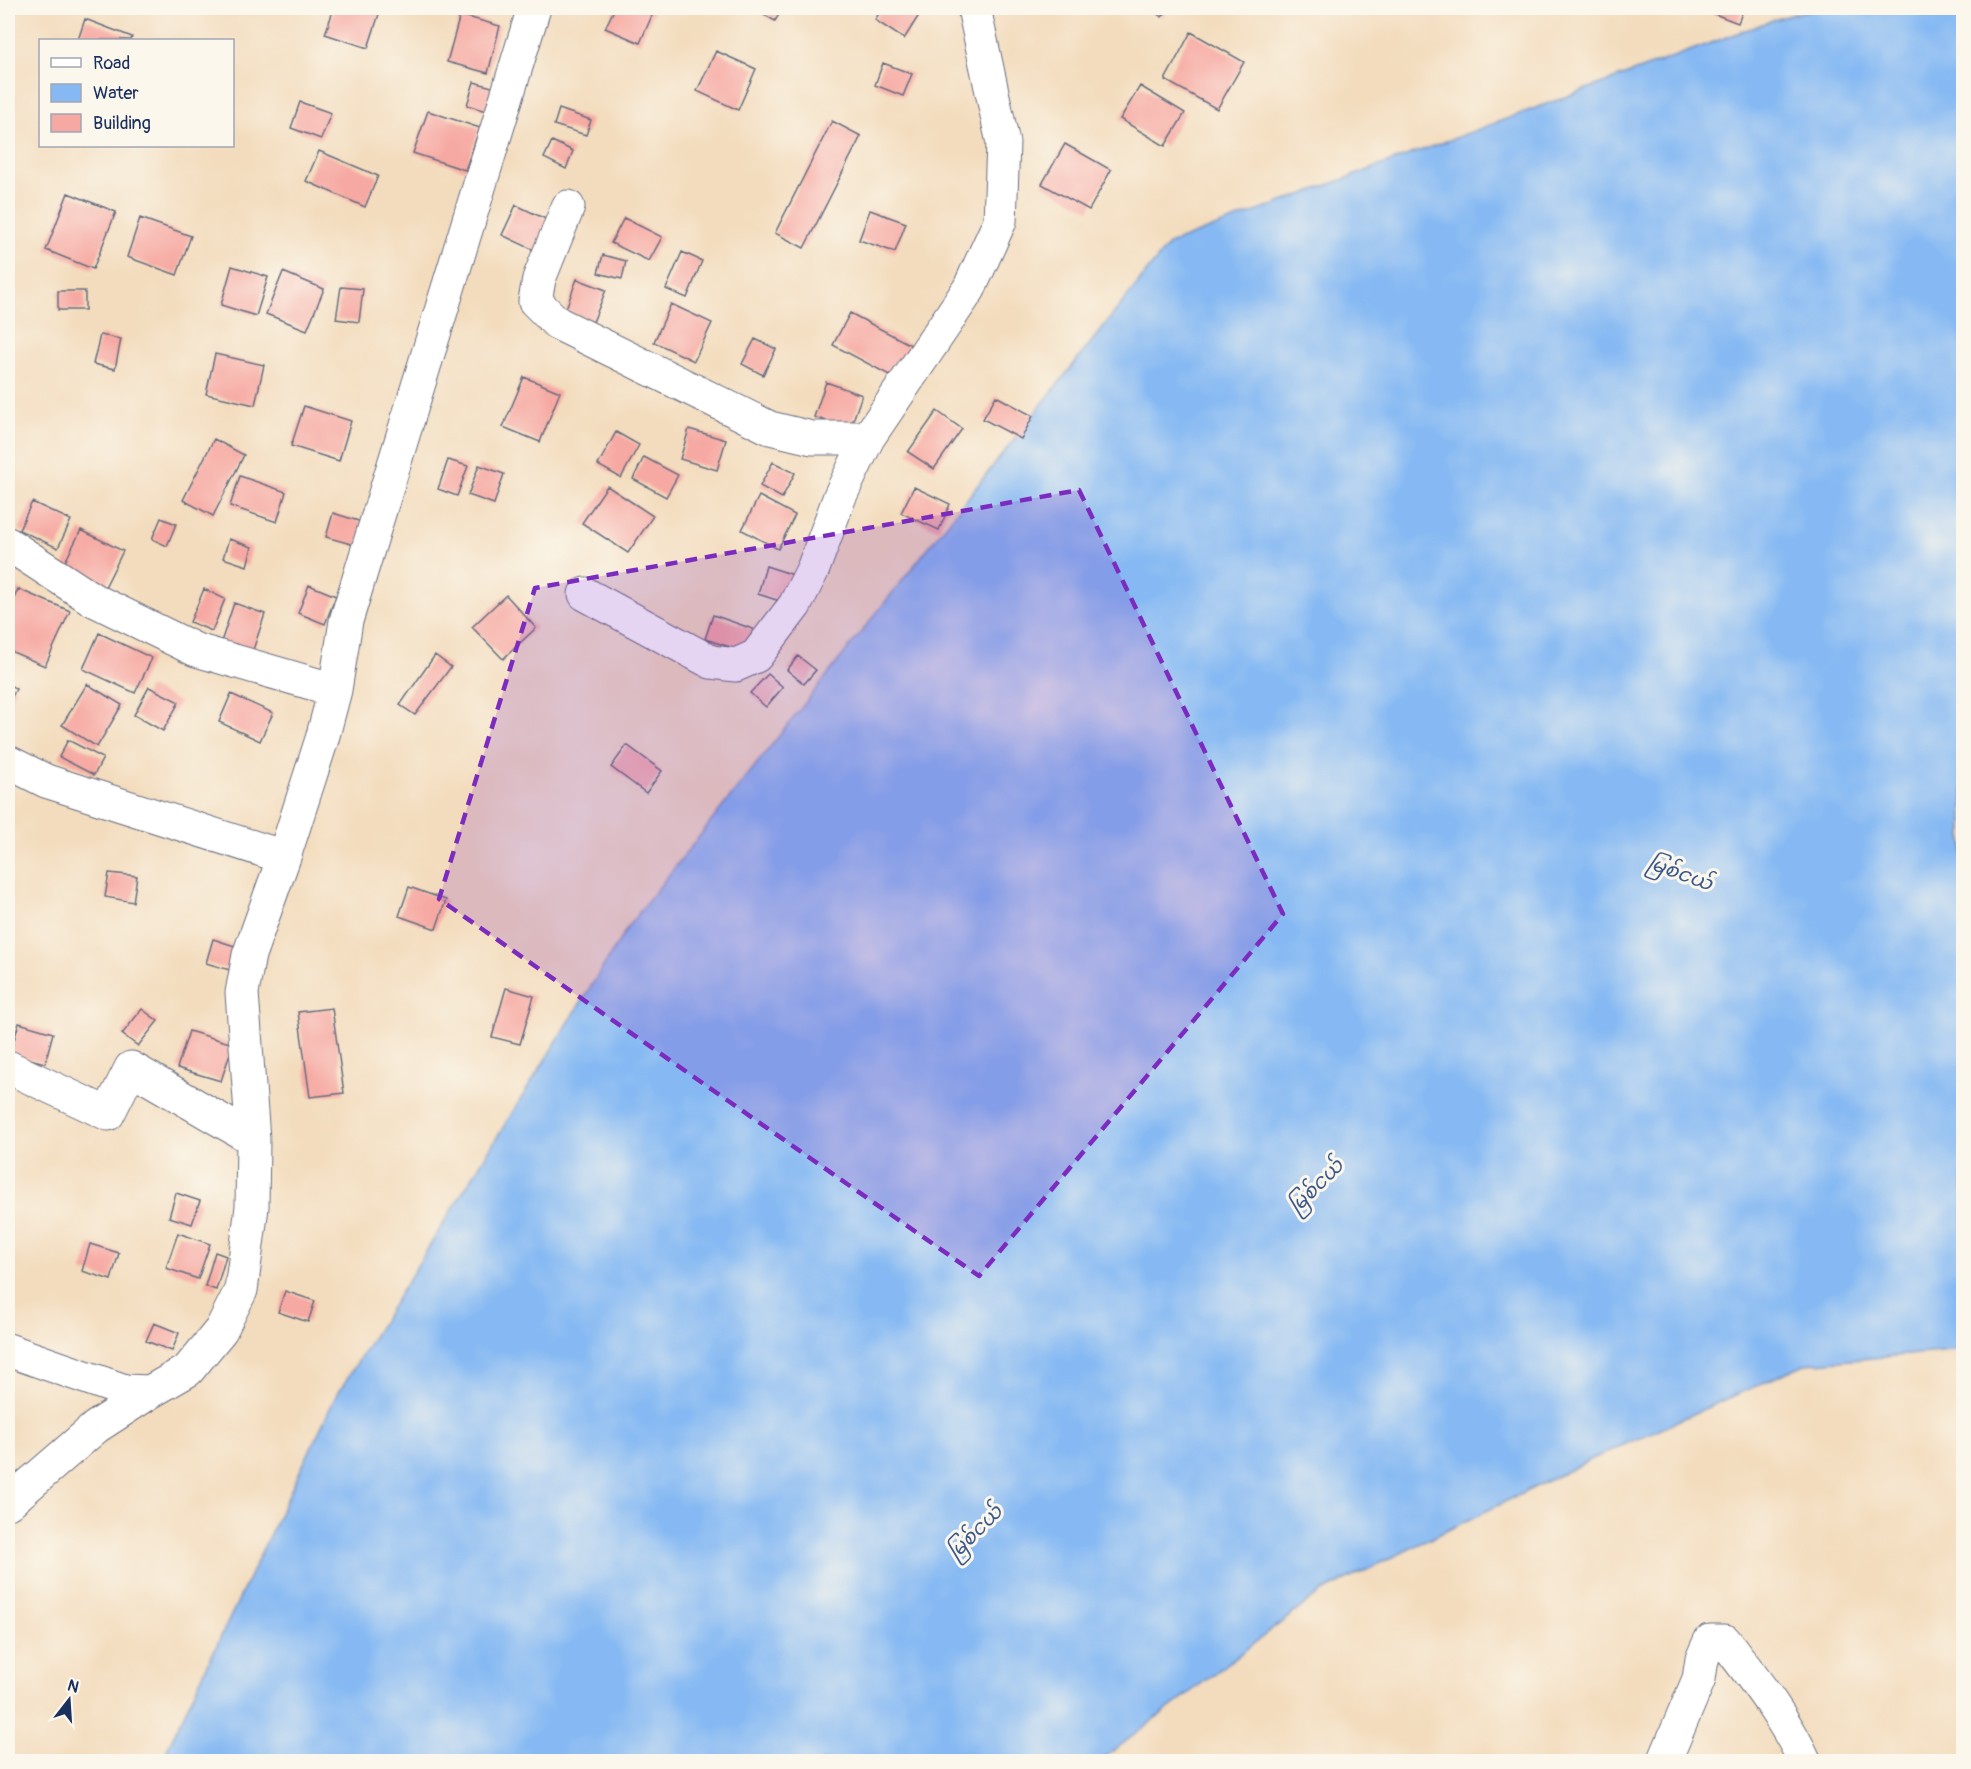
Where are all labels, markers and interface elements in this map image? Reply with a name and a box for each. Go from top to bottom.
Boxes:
legend [39,39,234,147]
text: Road [93,52,130,75]
text: Water [93,82,139,105]
text: Building [93,112,151,135]
water label: မြစ်ငယ် [1643,848,1718,901]
water label: မြစ်ငယ် [1282,1151,1353,1221]
water label: မြစ်ငယ် [941,1497,1012,1567]
north arrow [39,1670,99,1730]
text: N [65,1675,81,1698]

